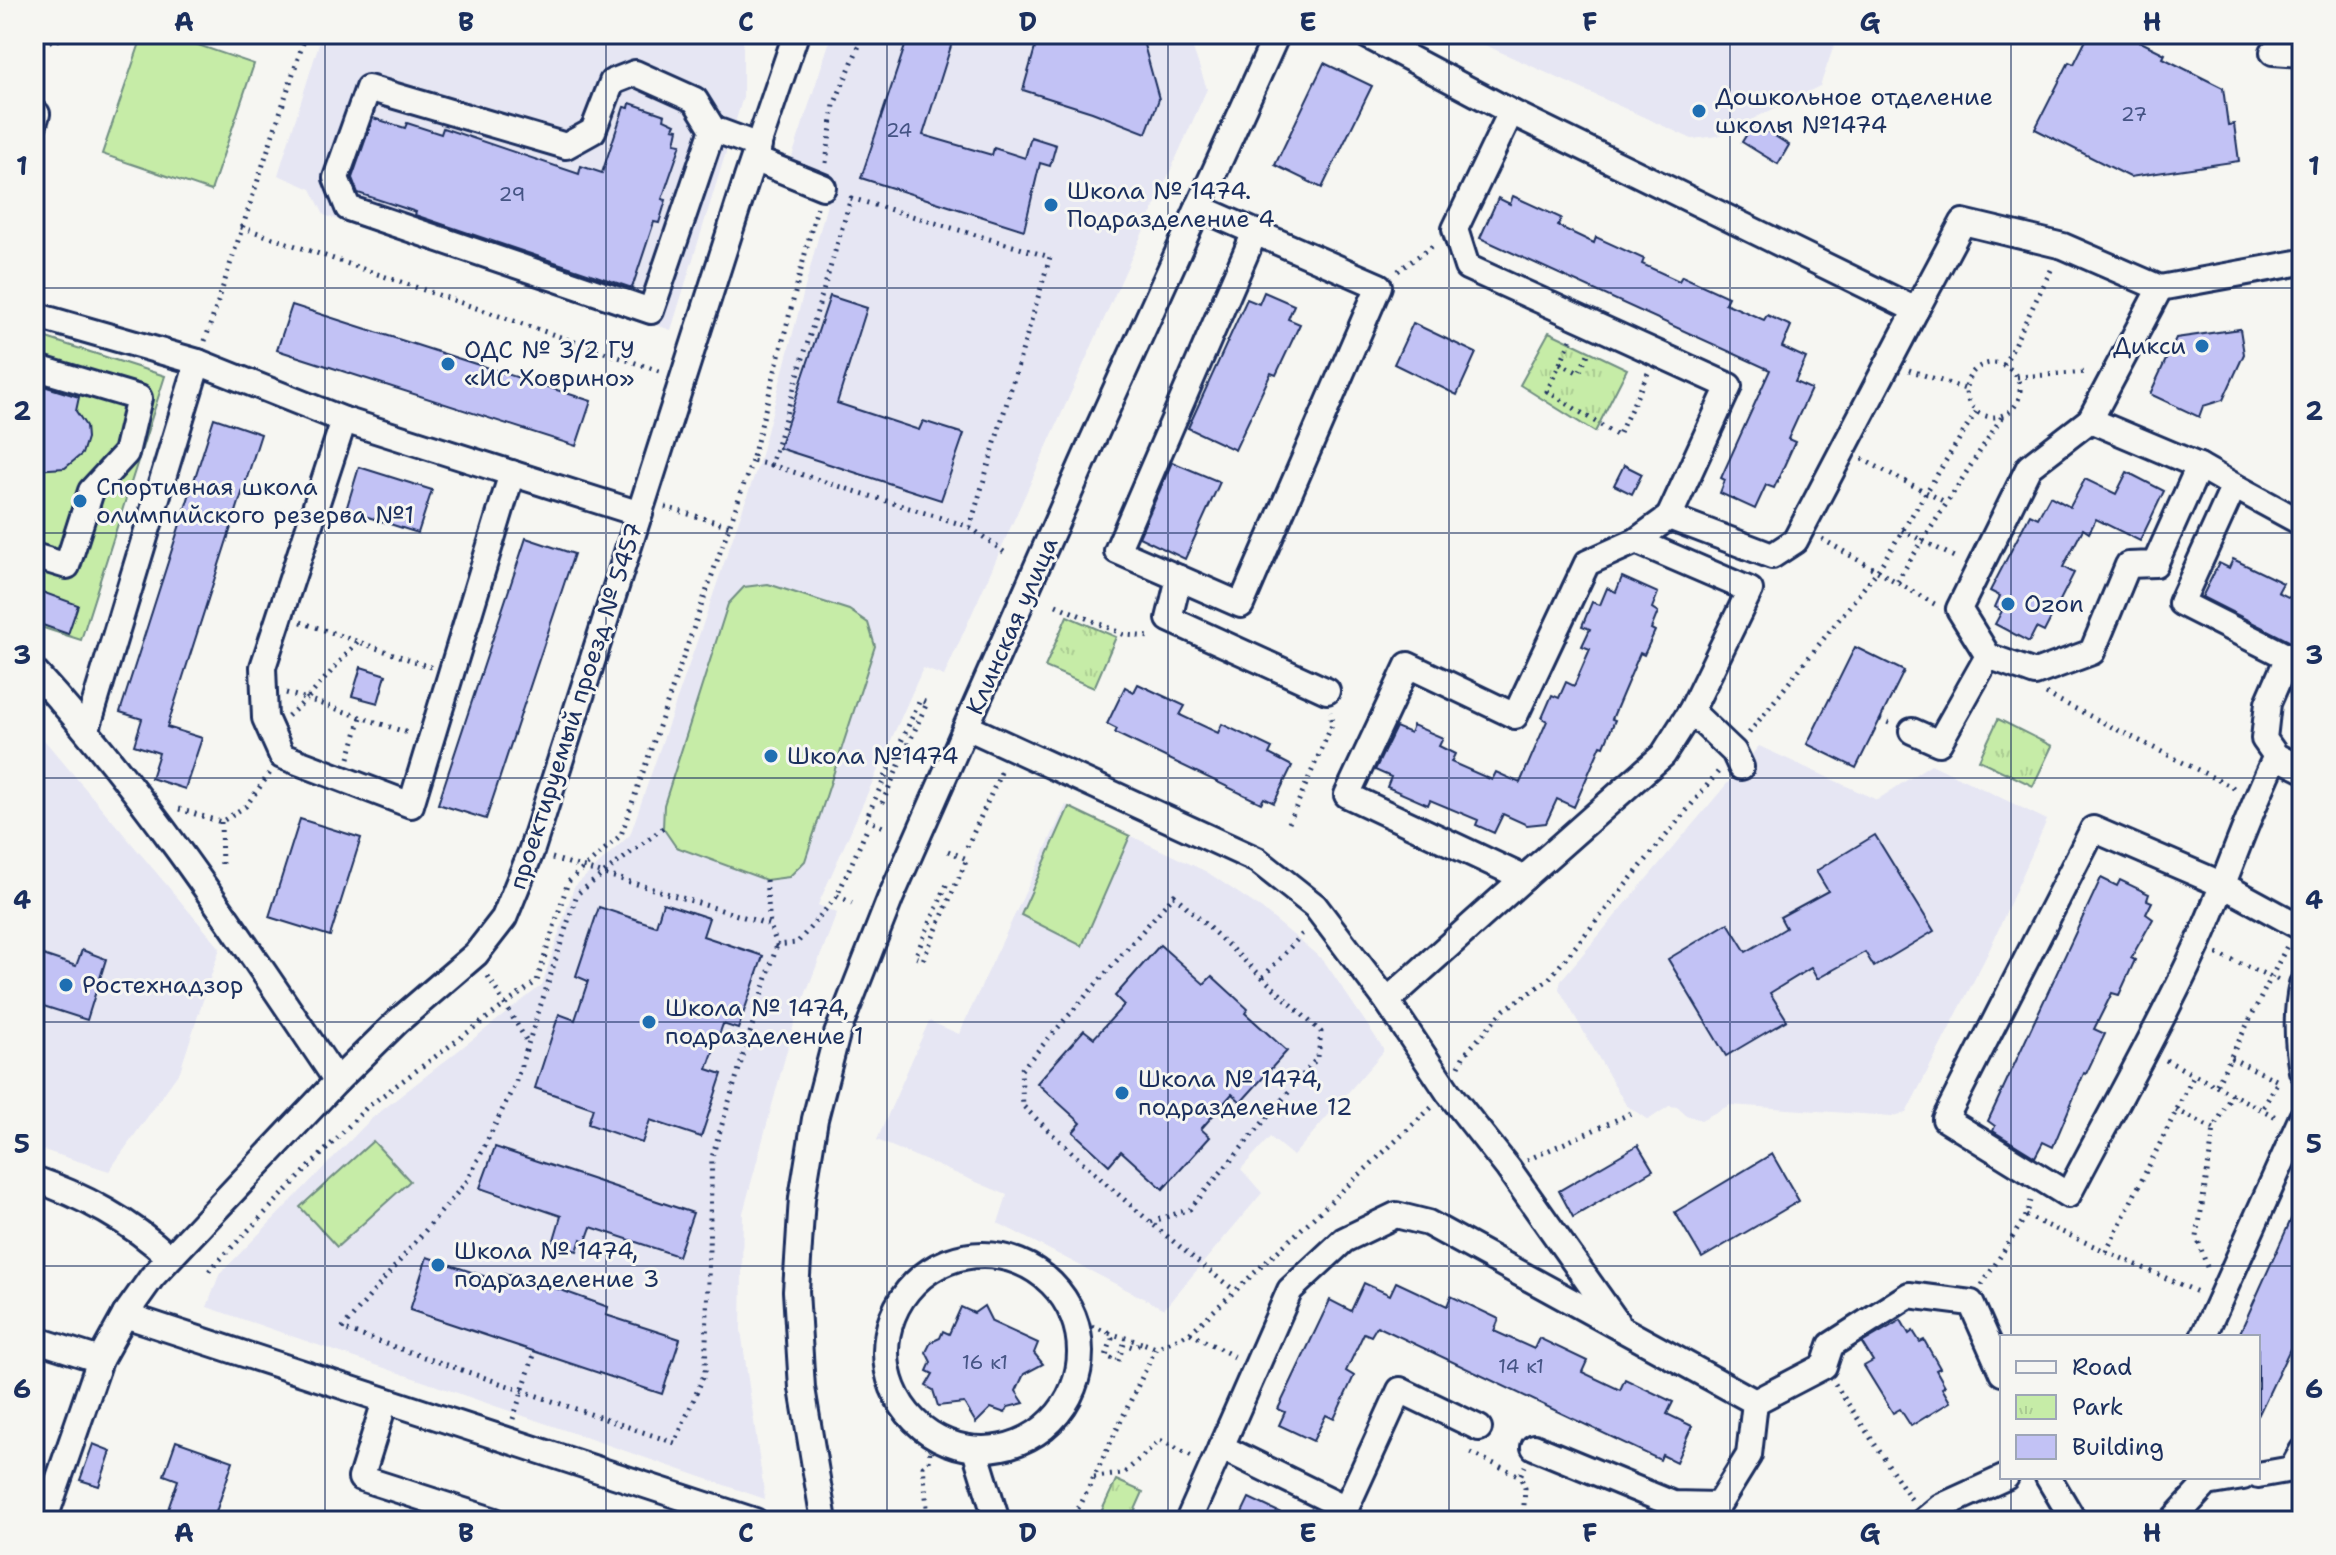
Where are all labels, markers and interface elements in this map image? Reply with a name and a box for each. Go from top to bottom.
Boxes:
text: A [174,4,194,39]
text: B [458,4,474,39]
text: C [738,4,754,39]
text: D [1019,4,1037,39]
text: E [1299,4,1317,39]
text: F [1582,4,1598,39]
text: G [1860,4,1881,39]
text: H [2143,4,2161,39]
place label: Дошкольное отделение школы №1474 [1715,81,1993,141]
house number: 27 [2121,101,2147,127]
marker: Дошкольное отделение школы №1474 [1690,102,1708,120]
house number: 24 [886,117,912,143]
text: 1 [16,148,28,183]
text: 1 [2308,148,2320,183]
place label: Школа № 1474. Подразделение 4 [1067,175,1275,235]
house number: 29 [499,181,525,207]
marker: Школа № 1474. Подразделение 4 [1042,196,1060,214]
place label: Дикси [2113,330,2186,362]
place label: ОДС № 3/2 ГУ «ИС Ховрино» [464,334,635,394]
marker: Дикси [2193,337,2211,355]
marker: ОДС № 3/2 ГУ «ИС Ховрино» [439,355,457,373]
text: 2 [13,393,31,428]
text: 2 [2305,393,2323,428]
place label: Спортивная школа олимпийского резерва №1 [96,471,414,531]
marker: Спортивная школа олимпийского резерва №1 [71,492,89,510]
street label: проектируемый проезд № 5457 [501,518,651,894]
street label: Клинская улица [958,532,1066,720]
place label: Ozon [2024,588,2084,620]
marker: Ozon [1999,595,2017,613]
text: 3 [13,637,31,672]
text: 3 [2305,637,2323,672]
place label: Школа №1474 [787,740,959,772]
marker: Школа №1474 [762,747,780,765]
text: 4 [13,882,31,917]
text: 4 [2305,882,2323,917]
place label: Ростехнадзор [82,969,244,1001]
marker: Ростехнадзор [57,976,75,994]
place label: Школа № 1474, подразделение 1 [665,992,864,1052]
marker: Школа № 1474, подразделение 1 [640,1013,658,1031]
place label: Школа № 1474, подразделение 12 [1138,1063,1352,1123]
marker: Школа № 1474, подразделение 12 [1113,1084,1131,1102]
text: 5 [14,1126,30,1161]
text: 5 [2306,1126,2322,1161]
place label: Школа № 1474, подразделение 3 [454,1235,660,1295]
marker: Школа № 1474, подразделение 3 [429,1256,447,1274]
legend [2000,1335,2260,1479]
house number: 16 к1 [962,1349,1008,1375]
text: Road [2072,1351,2132,1383]
house number: 14 к1 [1498,1353,1544,1379]
text: 6 [13,1371,31,1406]
text: 6 [2305,1371,2323,1406]
text: Park [2072,1391,2124,1423]
text: Building [2072,1431,2164,1463]
text: A [174,1515,194,1550]
text: B [458,1515,474,1550]
text: C [738,1515,754,1550]
text: D [1019,1515,1037,1550]
text: E [1299,1515,1317,1550]
text: F [1582,1515,1598,1550]
text: G [1860,1515,1881,1550]
text: H [2143,1515,2161,1550]

